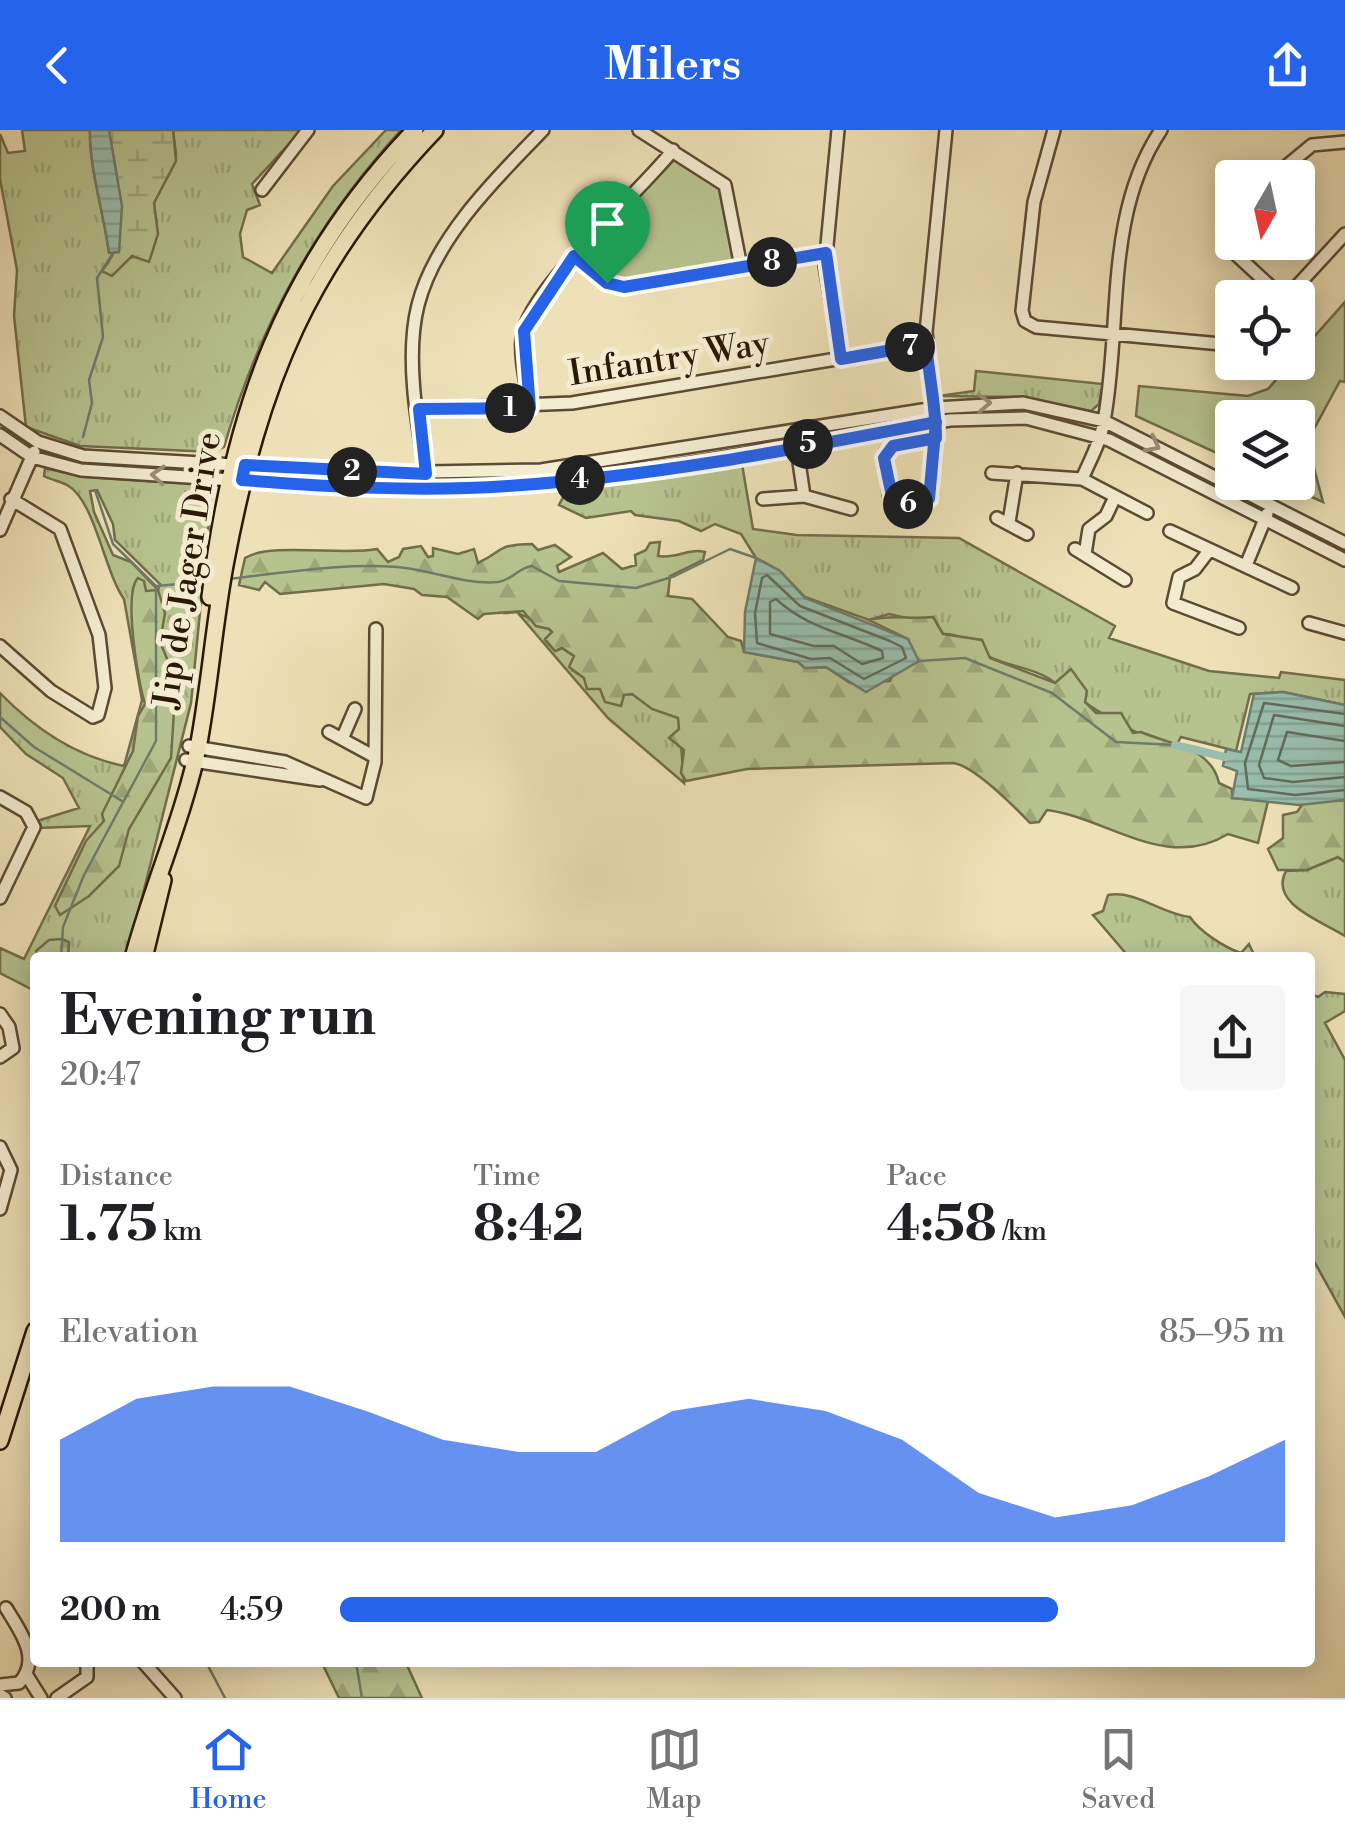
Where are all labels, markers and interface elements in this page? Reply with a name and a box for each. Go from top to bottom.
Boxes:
text: Milers [604,37,741,94]
icon: back [30,38,85,93]
icon: share [1260,38,1315,93]
north arrow [1215,160,1315,260]
map controls [1215,160,1315,500]
pin [565,181,650,284]
icon: arrive [580,196,635,251]
pin: 8 [747,237,797,287]
text: 8 [763,244,781,279]
button: locate [1215,280,1315,380]
street label: Infantry Way [566,322,773,396]
pin: 7 [885,322,935,372]
text: 7 [902,329,918,364]
pin: 1 [485,383,535,433]
text: 1 [503,390,517,425]
one-way arrow [977,393,993,414]
button: layers [1215,400,1315,500]
pin: 5 [783,419,833,469]
text: 5 [799,426,817,461]
street label: Jip de Jager Drive [145,429,231,713]
one-way arrow [1142,433,1160,452]
pin: 2 [327,447,377,497]
text: 2 [343,454,361,489]
pin: 4 [555,455,605,505]
text: 4 [571,462,589,497]
one-way arrow [149,465,165,486]
pin: 6 [883,479,933,529]
text: 6 [899,486,917,521]
text: Evening run [60,983,376,1052]
button: share [1180,985,1285,1090]
text: 20:47 [60,1055,141,1095]
text: Distance [60,1159,173,1194]
text: Time [473,1159,541,1194]
text: Pace [887,1159,947,1194]
text: 1.75 [60,1194,157,1256]
text: 8:42 [473,1194,584,1256]
text: 4:58 [887,1194,997,1256]
text: km [157,1214,202,1249]
text: /km [997,1214,1047,1249]
text: Elevation [60,1312,199,1352]
text: 85–95 m [1159,1312,1285,1352]
text: 200 m [60,1590,161,1630]
text: 4:59 [220,1590,283,1630]
tab: Home [190,1722,267,1817]
tab: Map [647,1722,702,1817]
tab: Saved [1082,1722,1155,1817]

